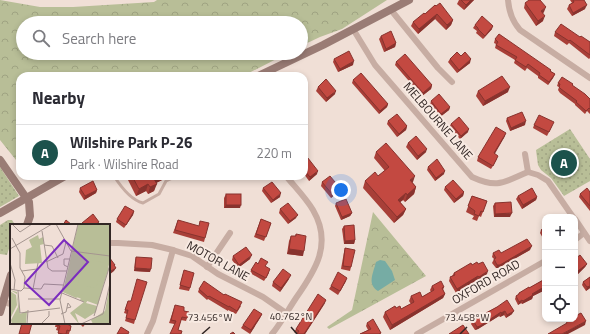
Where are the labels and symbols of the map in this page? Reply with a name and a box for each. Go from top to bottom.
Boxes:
street label: MELBOURNE LANE [399,77,478,164]
pin: A [551,148,577,178]
your location [331,180,351,200]
inset map [10,224,110,324]
street label: MOTOR LANE [183,235,254,286]
street label: OXFORD ROAD [448,254,524,309]
text: 40.762°N [270,309,312,324]
text: 73.456°W [188,310,232,325]
text: 73.458°W [445,310,489,325]

